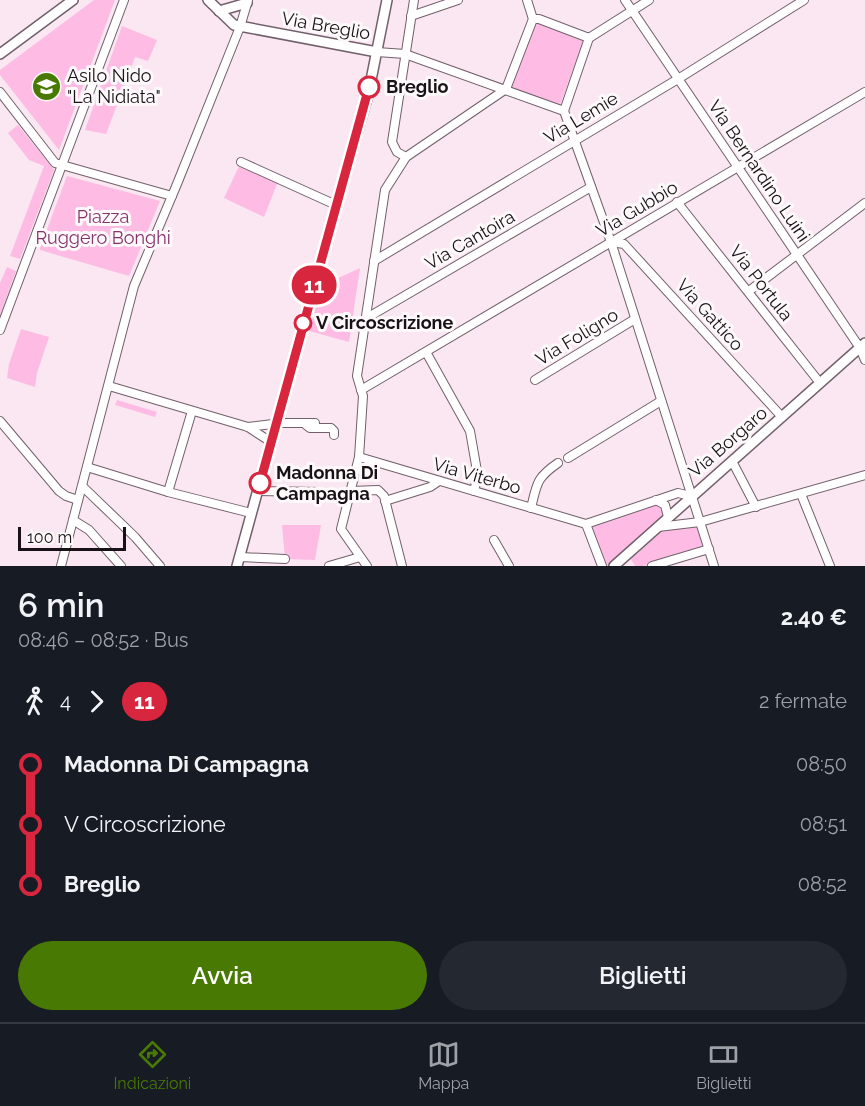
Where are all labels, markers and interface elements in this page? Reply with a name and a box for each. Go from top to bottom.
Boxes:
street label: Via Breglio [280,7,372,44]
place label: Asilo Nido "La Nidiata" [67,65,161,107]
school or university icon: Asilo Nido "La Nidiata" [30,70,62,102]
marker: Breglio [358,76,380,98]
place label: Breglio [386,76,449,97]
street label: Via Lemie [540,87,622,148]
street label: Via Bernardino Luini [704,96,815,245]
street label: Via Gubbio [592,176,681,241]
park label: Piazza Ruggero Bonghi [35,206,171,248]
street label: Via Cantoira [421,206,518,274]
street label: Via Portula [725,241,797,325]
line badge: 11 [287,266,341,304]
text: 11 [304,273,324,298]
street label: Via Gattico [673,274,748,355]
street label: Via Foligno [532,304,622,369]
place label: V Circoscrizione [316,312,453,333]
marker: V Circoscrizione [294,314,312,332]
street label: Via Borgaro [684,402,771,481]
street label: Via Viterbo [431,453,524,498]
place label: Madonna Di Campagna [276,462,378,504]
marker: Madonna Di Campagna [249,472,271,494]
scale bar [18,524,126,552]
text: 100 m [27,528,72,547]
text: 6 min [18,586,104,625]
text: 2.40 € [781,604,847,630]
text: 08:46 – 08:52 · Bus [18,628,188,652]
icon: walk [18,685,51,718]
icon: forward [80,685,113,718]
text: 4 [60,689,71,713]
text: 11 [134,689,155,714]
text: 2 fermate [759,689,847,713]
text: Madonna Di Campagna [64,751,309,777]
text: 08:50 [796,752,847,776]
text: V Circoscrizione [64,811,226,837]
text: 08:51 [800,812,847,836]
text: Breglio [64,871,140,897]
text: 08:52 [798,872,847,896]
button: Avvia [18,941,427,1010]
button: Biglietti [439,941,847,1010]
tab: Indicazioni [113,1038,191,1093]
tab: Mappa [418,1038,469,1093]
tab: Biglietti [696,1038,752,1093]

